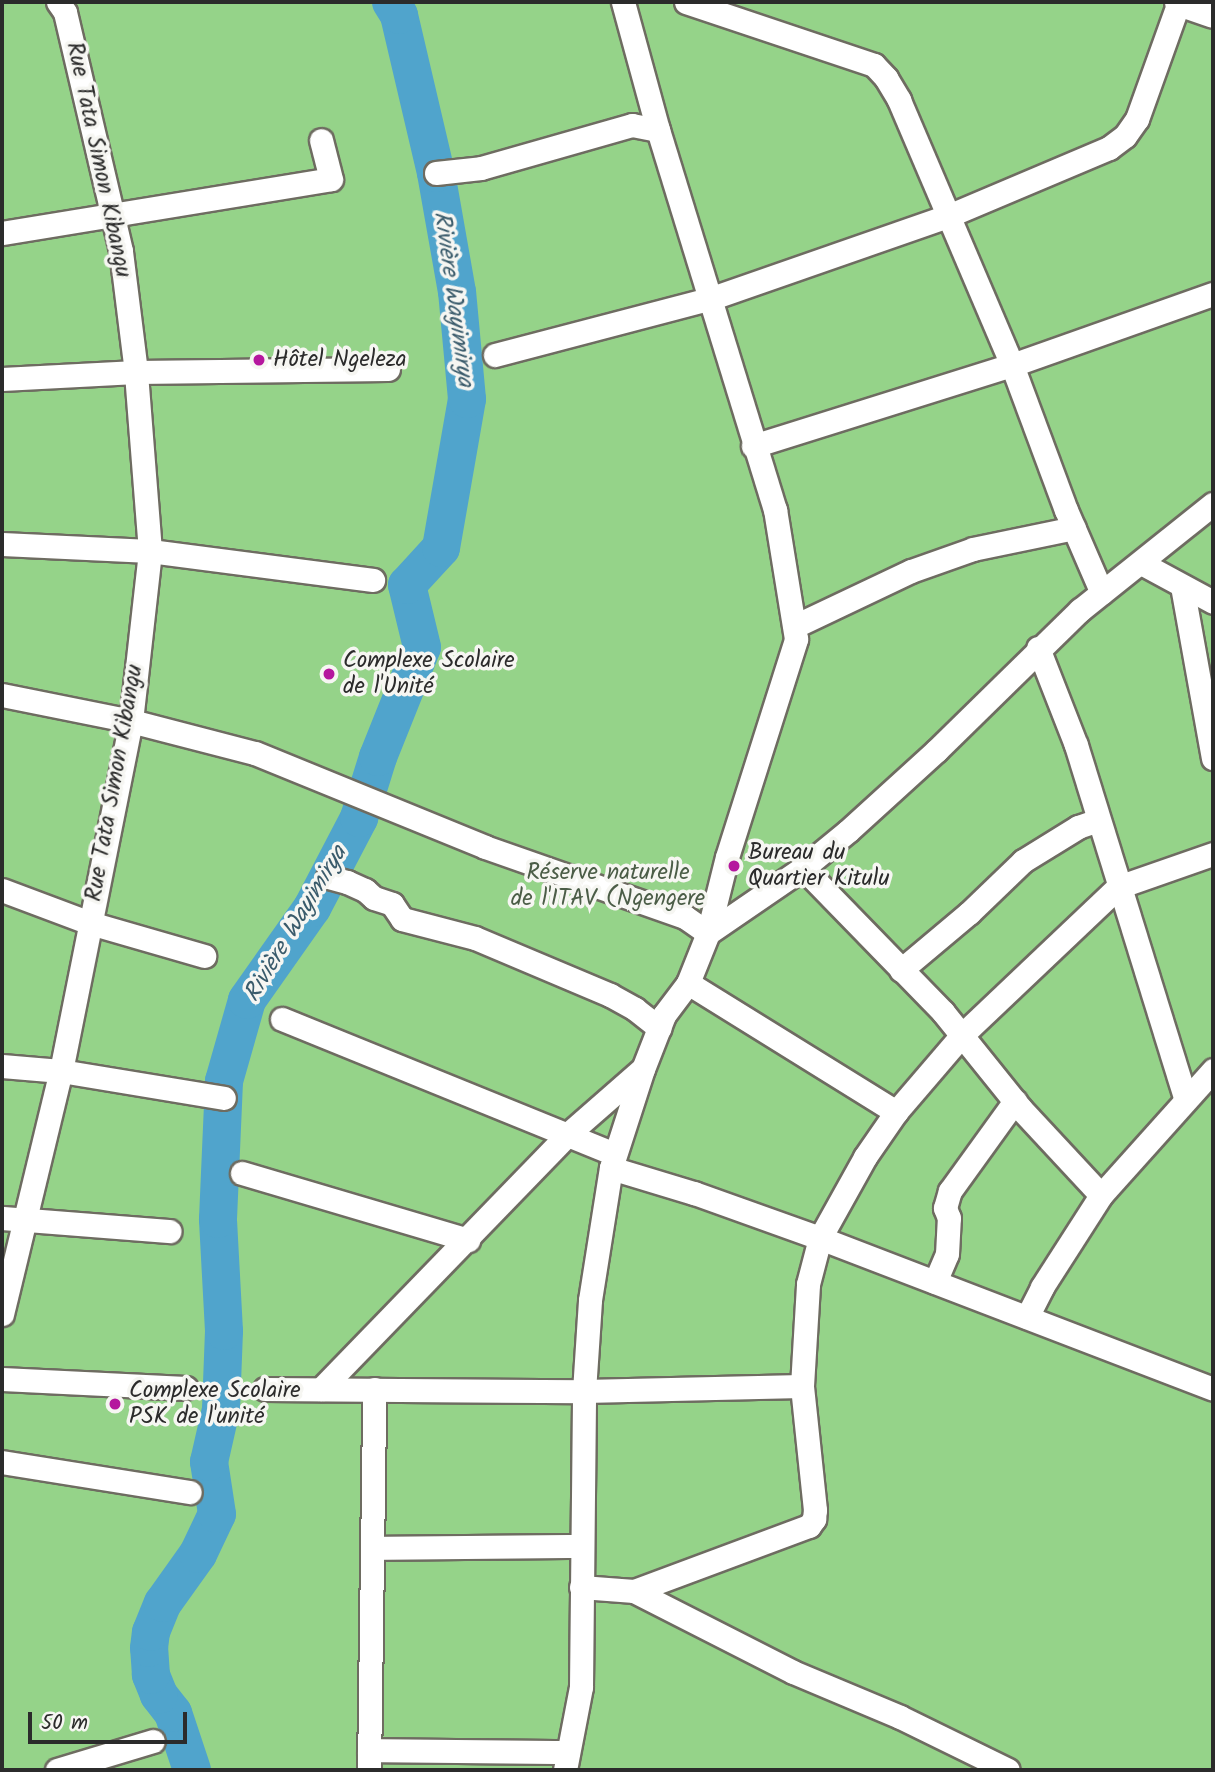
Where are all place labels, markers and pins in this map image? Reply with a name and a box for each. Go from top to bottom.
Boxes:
place label: Hôtel Ngeleza [273,346,407,374]
marker: Hôtel Ngeleza [251,352,267,368]
place label: Complexe Scolaire de l'Unité [343,647,515,701]
marker: Complexe Scolaire de l'Unité [321,666,337,682]
place label: Bureau du Quartier Kitulu [748,839,889,893]
marker: Bureau du Quartier Kitulu [726,858,742,874]
place label: Complexe Scolaire PSK de l'unité [129,1377,301,1431]
marker: Complexe Scolaire PSK de l'unité [107,1396,123,1412]

